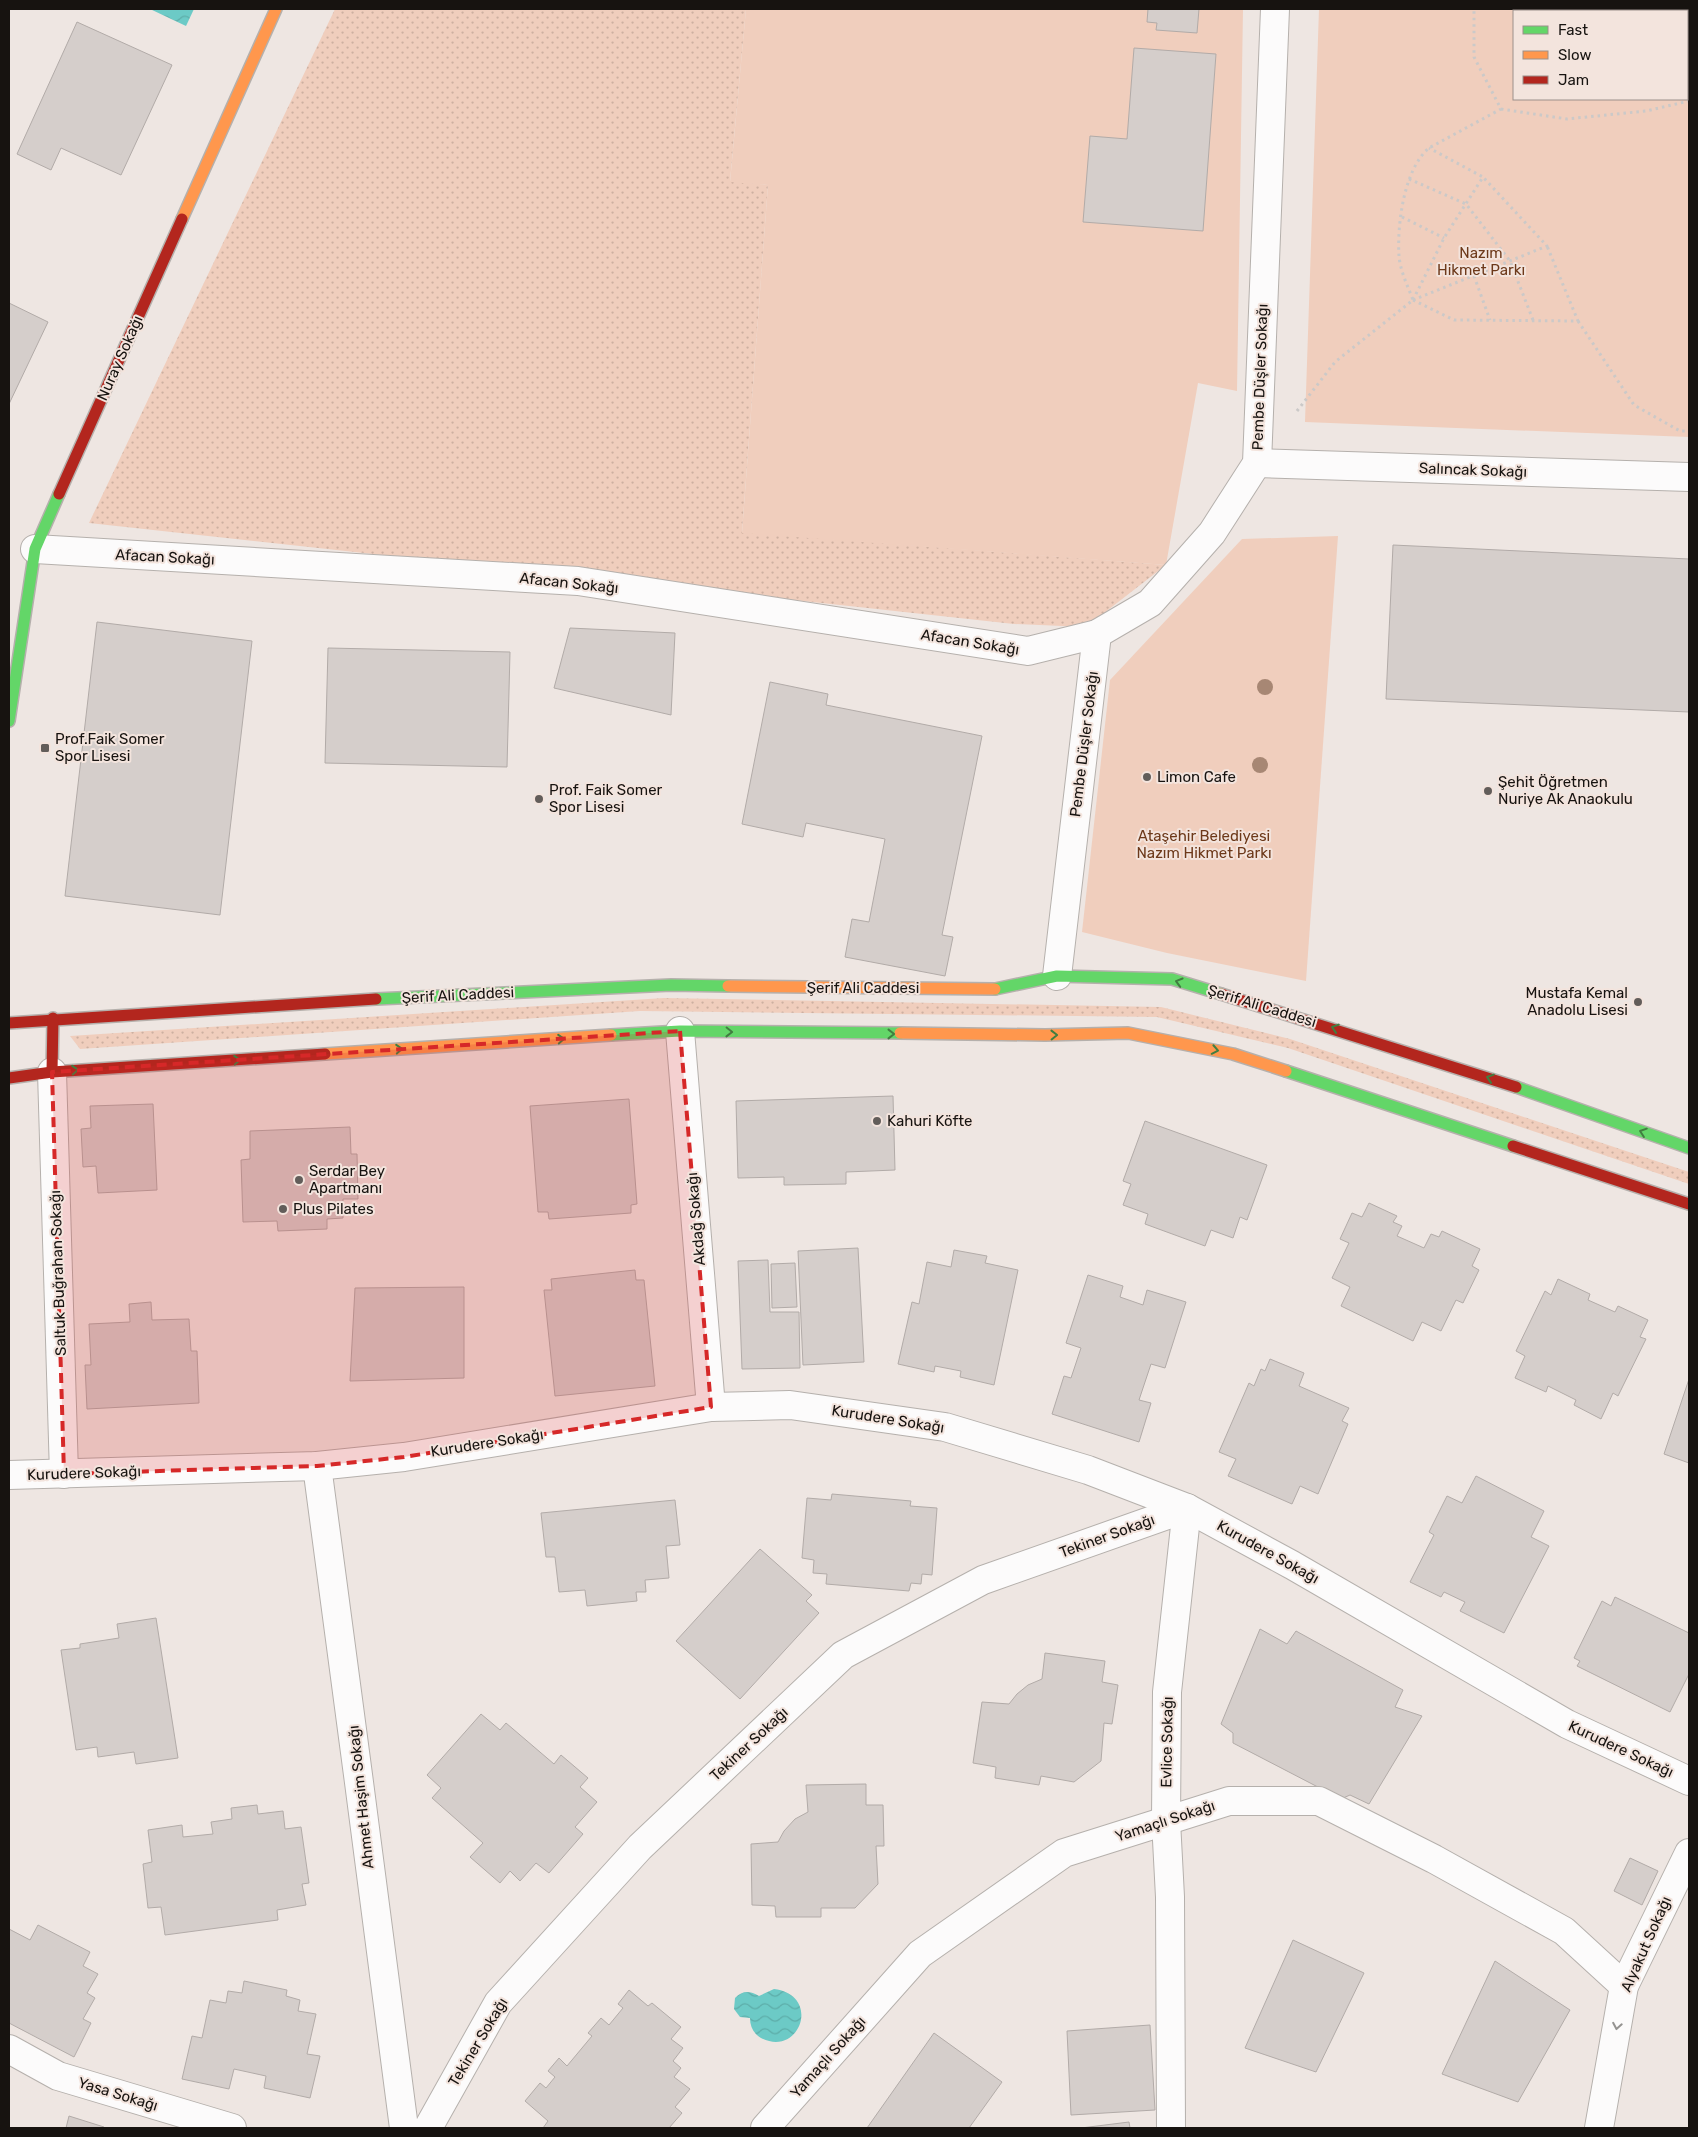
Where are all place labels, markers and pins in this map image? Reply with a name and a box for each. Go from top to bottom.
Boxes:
place label: Prof.Faik Somer Spor Lisesi [55,730,165,765]
marker: Prof.Faik Somer Spor Lisesi [39,742,51,754]
place label: Limon Cafe [1157,768,1236,786]
marker: Limon Cafe [1141,771,1153,783]
place label: Şehit Öğretmen Nuriye Ak Anaokulu [1498,773,1633,808]
place label: Prof. Faik Somer Spor Lisesi [549,781,663,816]
marker: Şehit Öğretmen Nuriye Ak Anaokulu [1482,785,1494,797]
marker: Prof. Faik Somer Spor Lisesi [533,793,545,805]
place label: Mustafa Kemal Anadolu Lisesi [1525,984,1628,1019]
marker: Mustafa Kemal Anadolu Lisesi [1632,996,1644,1008]
place label: Kahuri Köfte [887,1112,973,1130]
marker: Kahuri Köfte [871,1115,883,1127]
place label: Serdar Bey Apartmanı [309,1162,385,1197]
marker: Serdar Bey Apartmanı [293,1174,305,1186]
place label: Plus Pilates [293,1200,374,1218]
marker: Plus Pilates [277,1203,289,1215]

